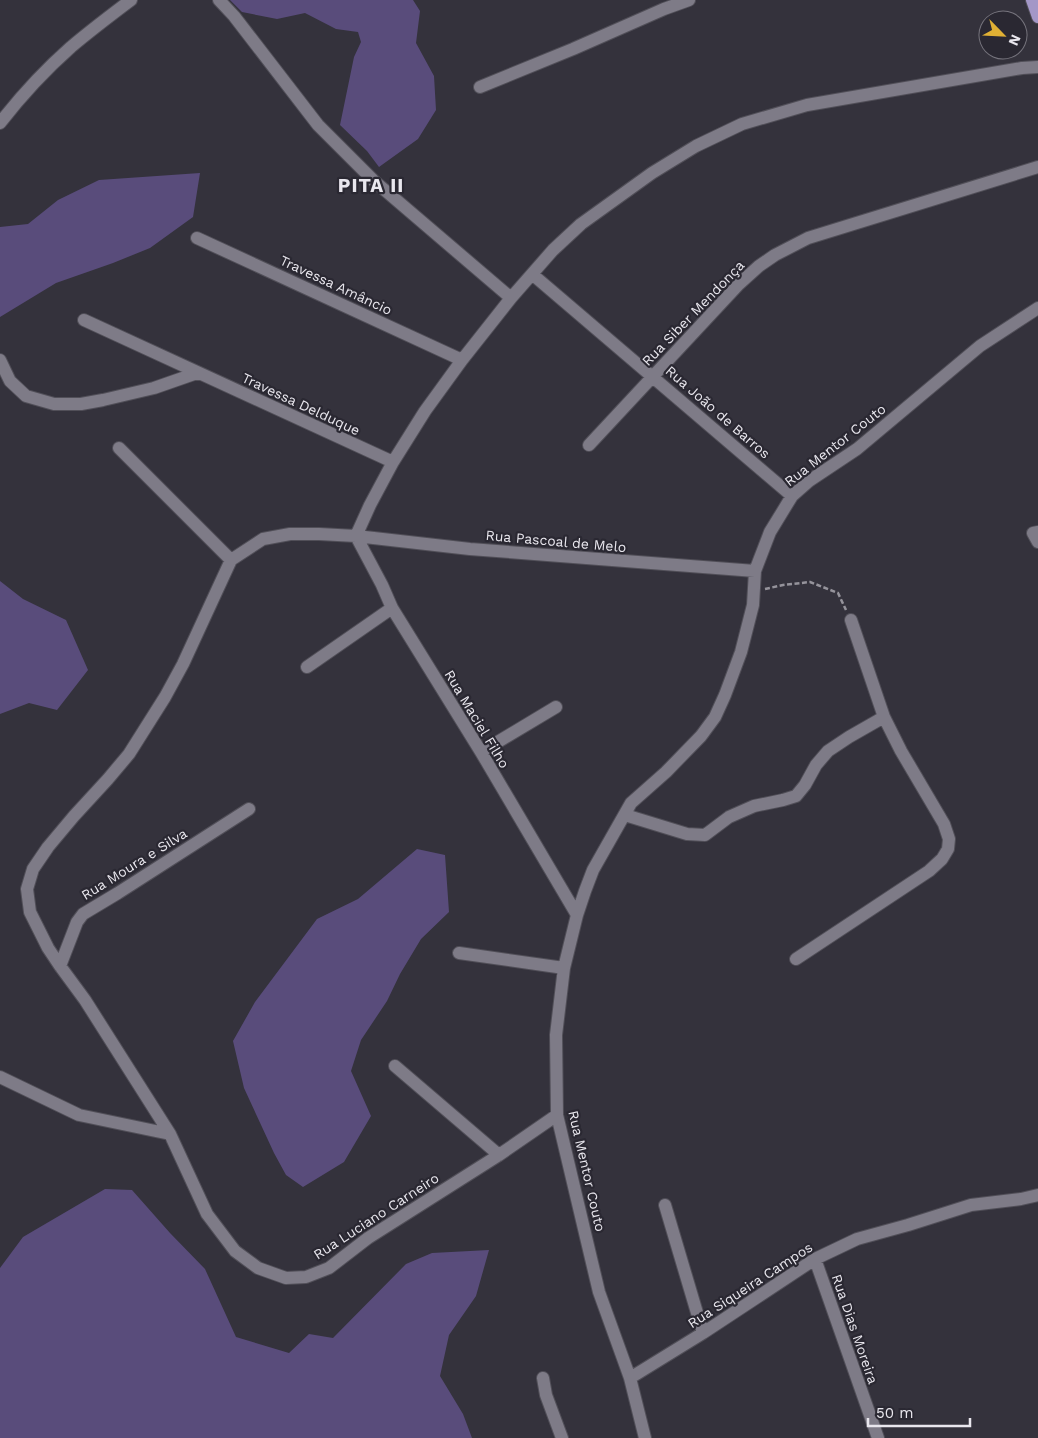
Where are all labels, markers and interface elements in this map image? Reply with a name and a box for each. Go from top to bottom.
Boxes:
north arrow [978,10,1028,60]
text: N [1005,32,1024,48]
district label: PITA II [338,174,404,197]
street label: Travessa Amâncio [277,252,395,318]
street label: Rua Siber Mendonça [639,257,747,369]
street label: Rua João de Barros [663,362,773,462]
street label: Travessa Delduque [239,370,363,438]
street label: Rua Mentor Couto [781,401,889,489]
street label: Rua Pascoal de Melo [485,527,627,555]
street label: Rua Maciel Filho [441,667,513,771]
street label: Rua Moura e Silva [78,825,190,903]
street label: Rua Mentor Couto [565,1109,609,1233]
street label: Rua Luciano Carneiro [310,1170,442,1262]
street label: Rua Siqueira Campos [685,1239,815,1331]
street label: Rua Dias Moreira [829,1272,881,1386]
scale bar [868,1396,970,1428]
text: 50 m [876,1404,913,1422]

